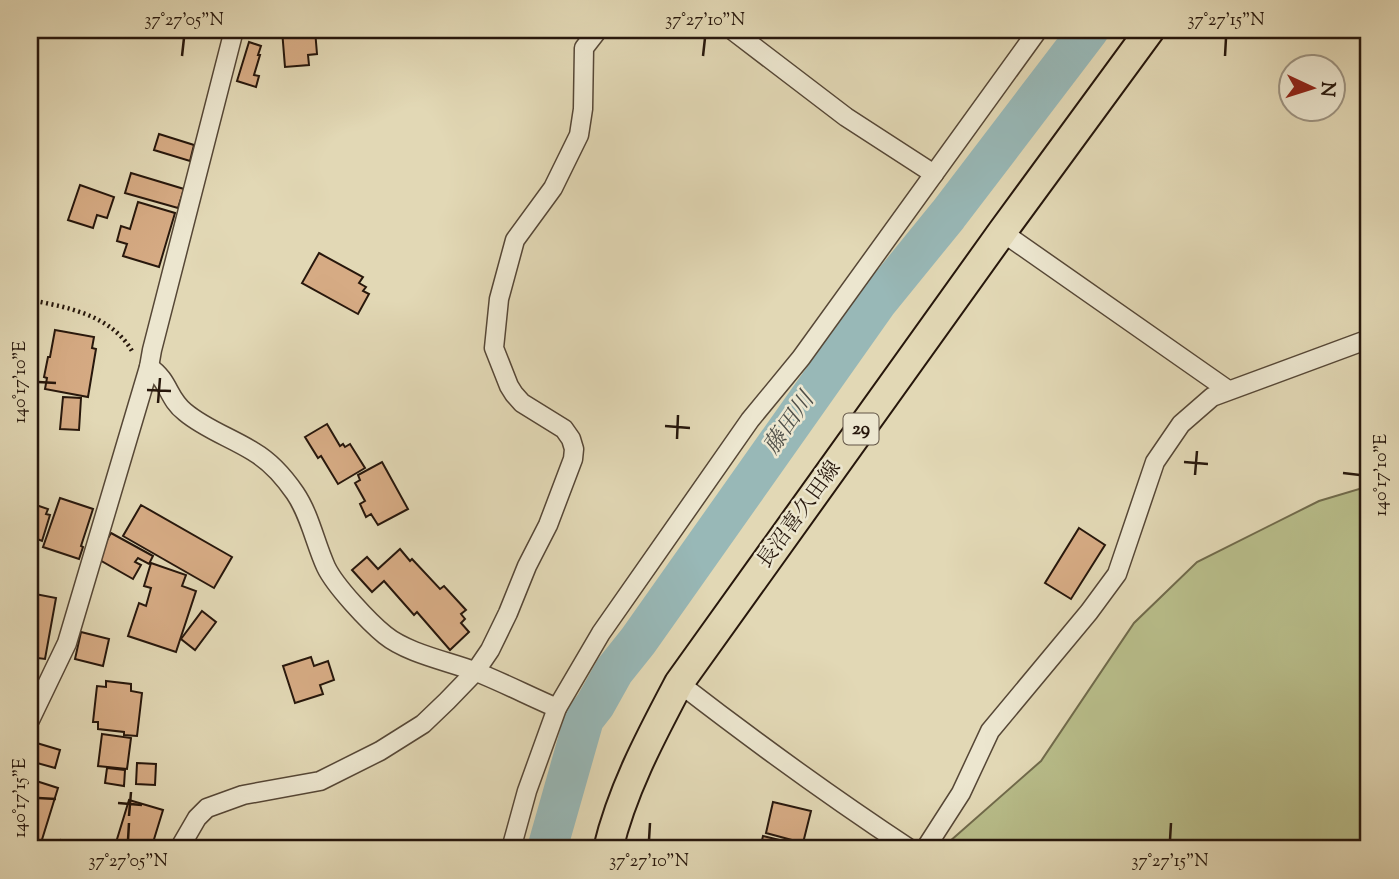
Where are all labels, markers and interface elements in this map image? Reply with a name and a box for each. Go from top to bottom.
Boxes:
text: 37°27'05"N [144,8,224,34]
text: 37°27'10"N [665,8,745,34]
text: 37°27'15"N [1187,8,1265,34]
north arrow [1276,52,1346,122]
text: N [1312,81,1340,98]
text: 140°17'10"E [8,341,34,423]
water label: 藤田川 [757,384,825,462]
road number: 29 [844,414,878,444]
text: 140°17'10"E [1369,434,1395,516]
street label: 長沼喜久田線 [751,455,849,575]
text: 140°17'15"E [8,758,34,838]
text: 37°27'05"N [88,849,168,875]
text: 37°27'10"N [609,849,689,875]
text: 37°27'15"N [1131,849,1209,875]

